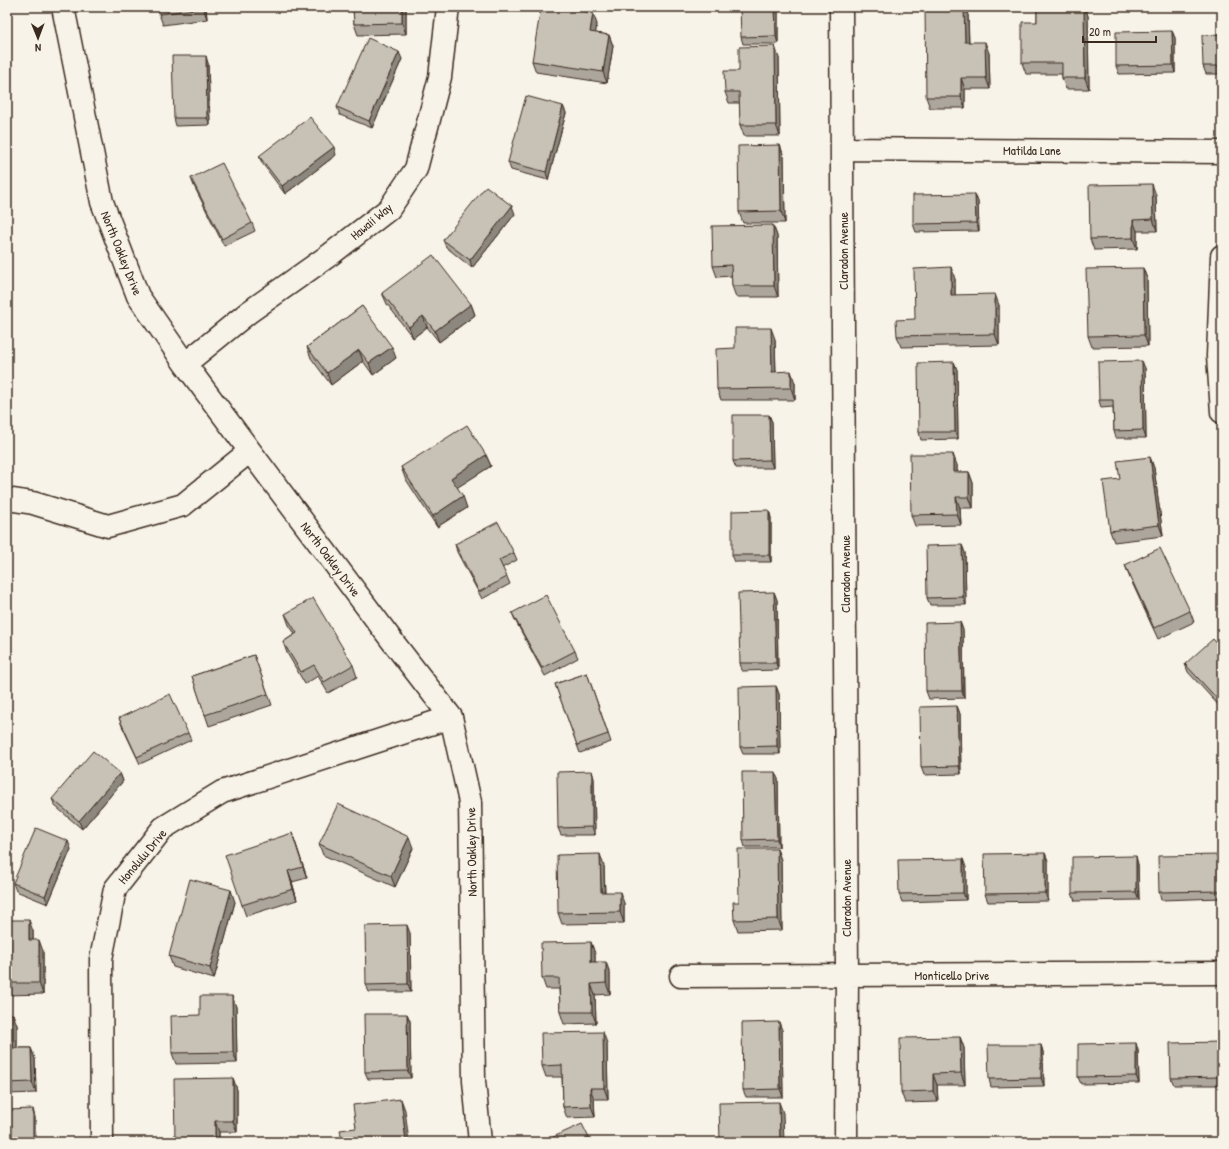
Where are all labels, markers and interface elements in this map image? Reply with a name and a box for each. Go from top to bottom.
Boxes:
north arrow [18,18,58,58]
scale bar [1083,18,1156,44]
text: 20 m [1089,23,1111,40]
text: N [35,41,41,55]
street label: Matilda Lane [1003,141,1061,159]
street label: Hawaii Way [346,198,396,244]
street label: North Oakley Drive [97,208,147,298]
street label: Claradon Avenue [834,212,852,290]
street label: North Oakley Drive [297,518,365,600]
street label: Claradon Avenue [836,535,854,613]
street label: North Oakley Drive [461,807,481,897]
street label: Honolulu Drive [114,824,170,888]
street label: Claradon Avenue [837,859,855,937]
street label: Monticello Drive [915,966,989,984]

